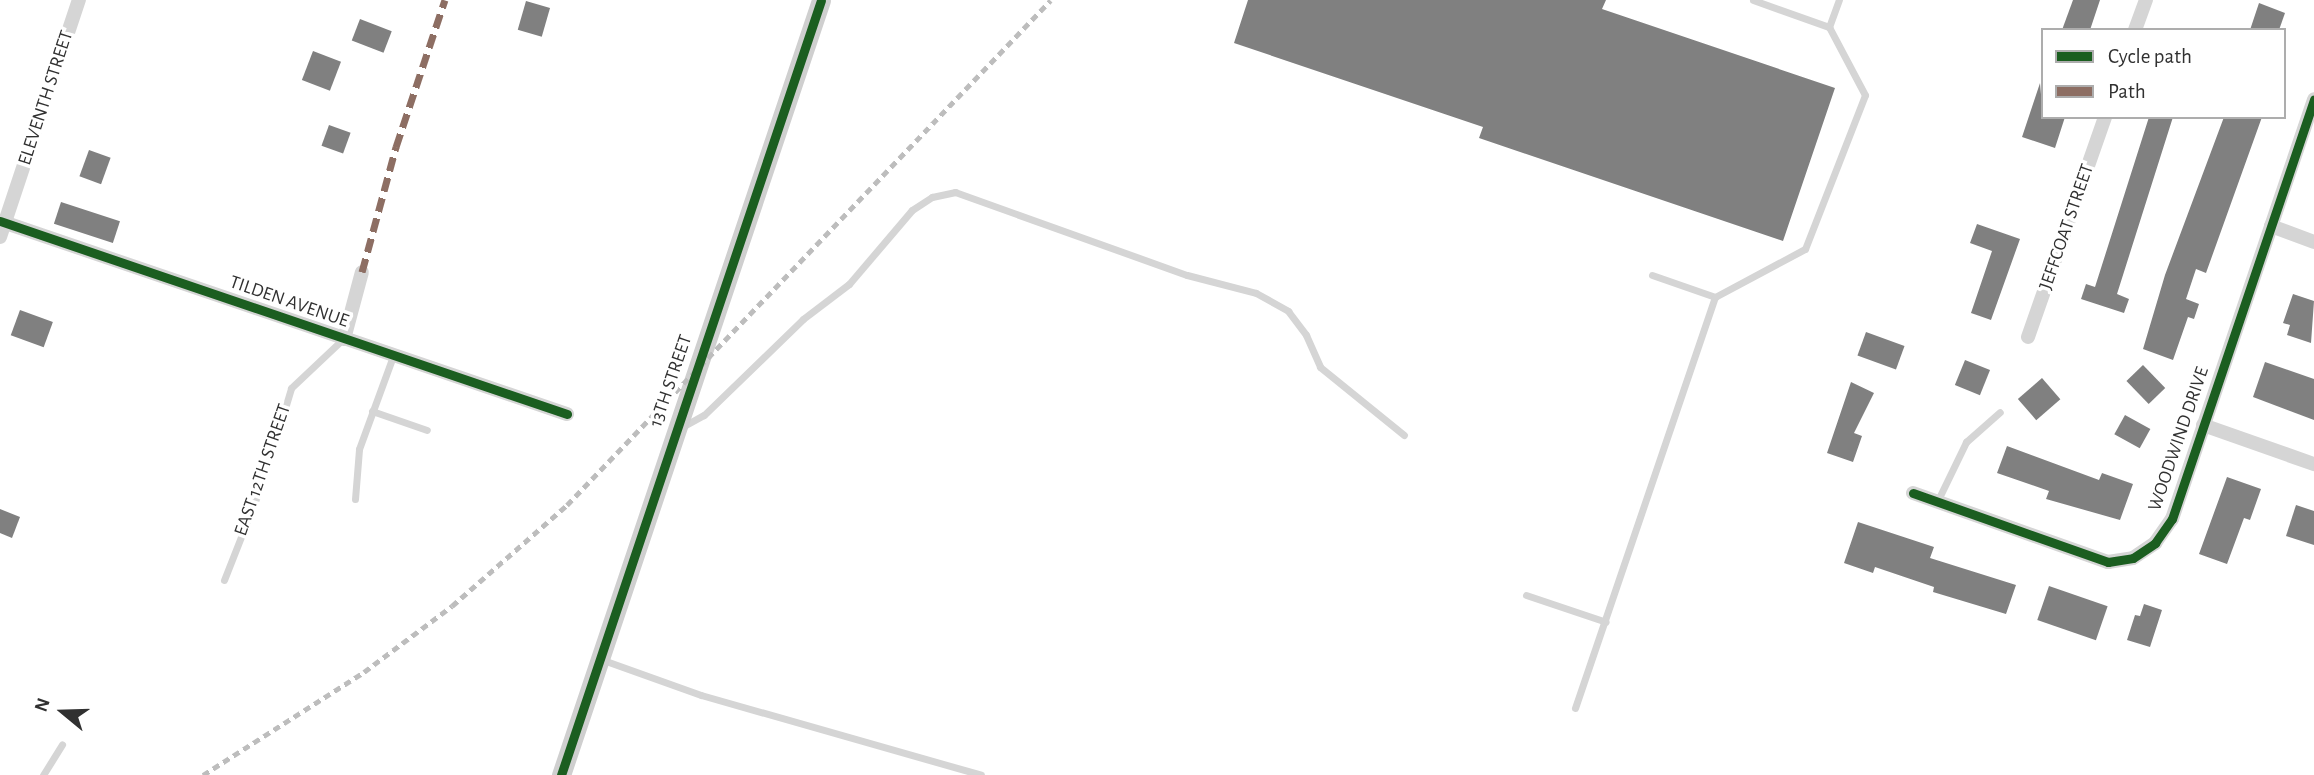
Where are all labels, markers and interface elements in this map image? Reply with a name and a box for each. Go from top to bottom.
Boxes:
street label: ELEVENTH STREET [13,28,79,168]
legend [2041,28,2286,119]
text: Cycle path [2108,46,2192,67]
text: Path [2108,81,2146,102]
street label: JEFFCOAT STREET [2035,161,2099,293]
street label: TILDEN AVENUE [227,271,351,333]
street label: 13TH STREET [645,332,697,430]
street label: WOODWIND DRIVE [2144,364,2214,514]
street label: EAST 12TH STREET [230,401,296,539]
north arrow [28,677,98,747]
text: N [32,696,54,714]

